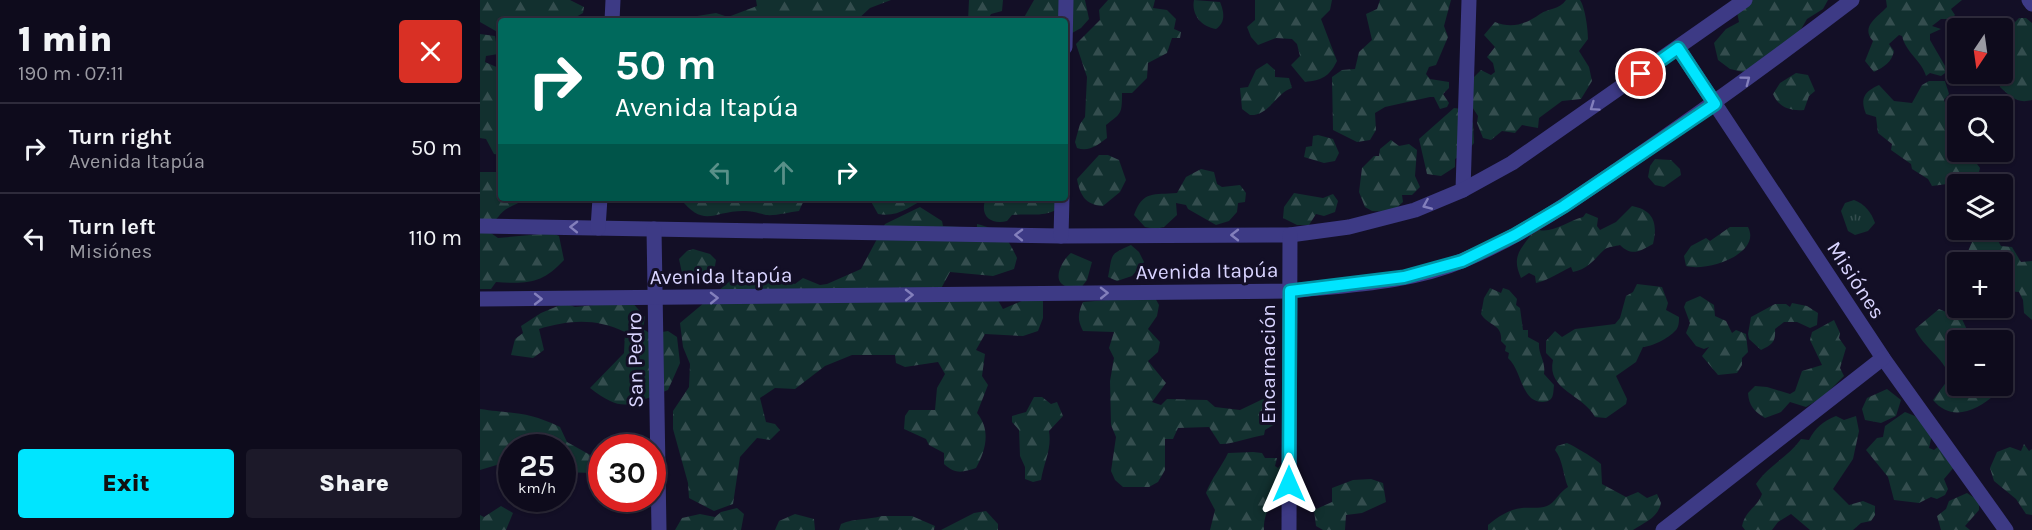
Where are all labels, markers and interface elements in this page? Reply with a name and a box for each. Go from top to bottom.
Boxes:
text: 1 min [18,18,112,60]
north arrow [1947,18,2013,84]
map controls [1947,18,2013,396]
button: close [399,20,462,83]
text: 50 m [615,40,717,90]
icon: right [516,42,594,120]
pin [1615,48,1666,99]
icon: arrive [1624,57,1657,90]
text: 190 m · 07:11 [18,62,124,85]
one-way arrow [1740,76,1751,87]
text: Avenida Itapúa [615,91,799,123]
button: search [1947,96,2013,162]
one-way arrow [1590,100,1601,111]
text: Turn right [69,124,172,150]
icon: right [18,132,51,165]
text: 50 m [411,135,462,161]
text: Avenida Itapúa [69,150,205,173]
icon: left [704,156,737,189]
icon: ahead [767,156,800,189]
icon: right [830,156,863,189]
button: layers [1947,174,2013,240]
one-way arrow [1422,198,1433,210]
text: Turn left [69,214,156,240]
one-way arrow [570,221,579,234]
icon: left [18,222,51,255]
text: 110 m [409,225,462,251]
one-way arrow [1015,229,1024,241]
one-way arrow [1231,229,1240,241]
street label: Misiónes [1822,237,1890,323]
text: Misiónes [69,240,152,263]
button: + [1947,252,2013,318]
street label: Avenida Itapúa [1135,258,1279,284]
street label: Avenida Itapúa [649,263,793,289]
one-way arrow [1099,287,1108,299]
one-way arrow [904,289,913,301]
one-way arrow [709,291,718,304]
one-way arrow [534,293,543,305]
street label: Encarnación [1256,304,1280,424]
street label: San Pedro [622,312,648,408]
button: − [1947,330,2013,396]
speed limit sign: 30 [588,434,666,512]
text: 25 [519,448,555,484]
button: Exit [18,449,234,518]
button: Share [246,449,462,518]
position arrow [1257,452,1321,516]
text: km/h [518,479,556,497]

